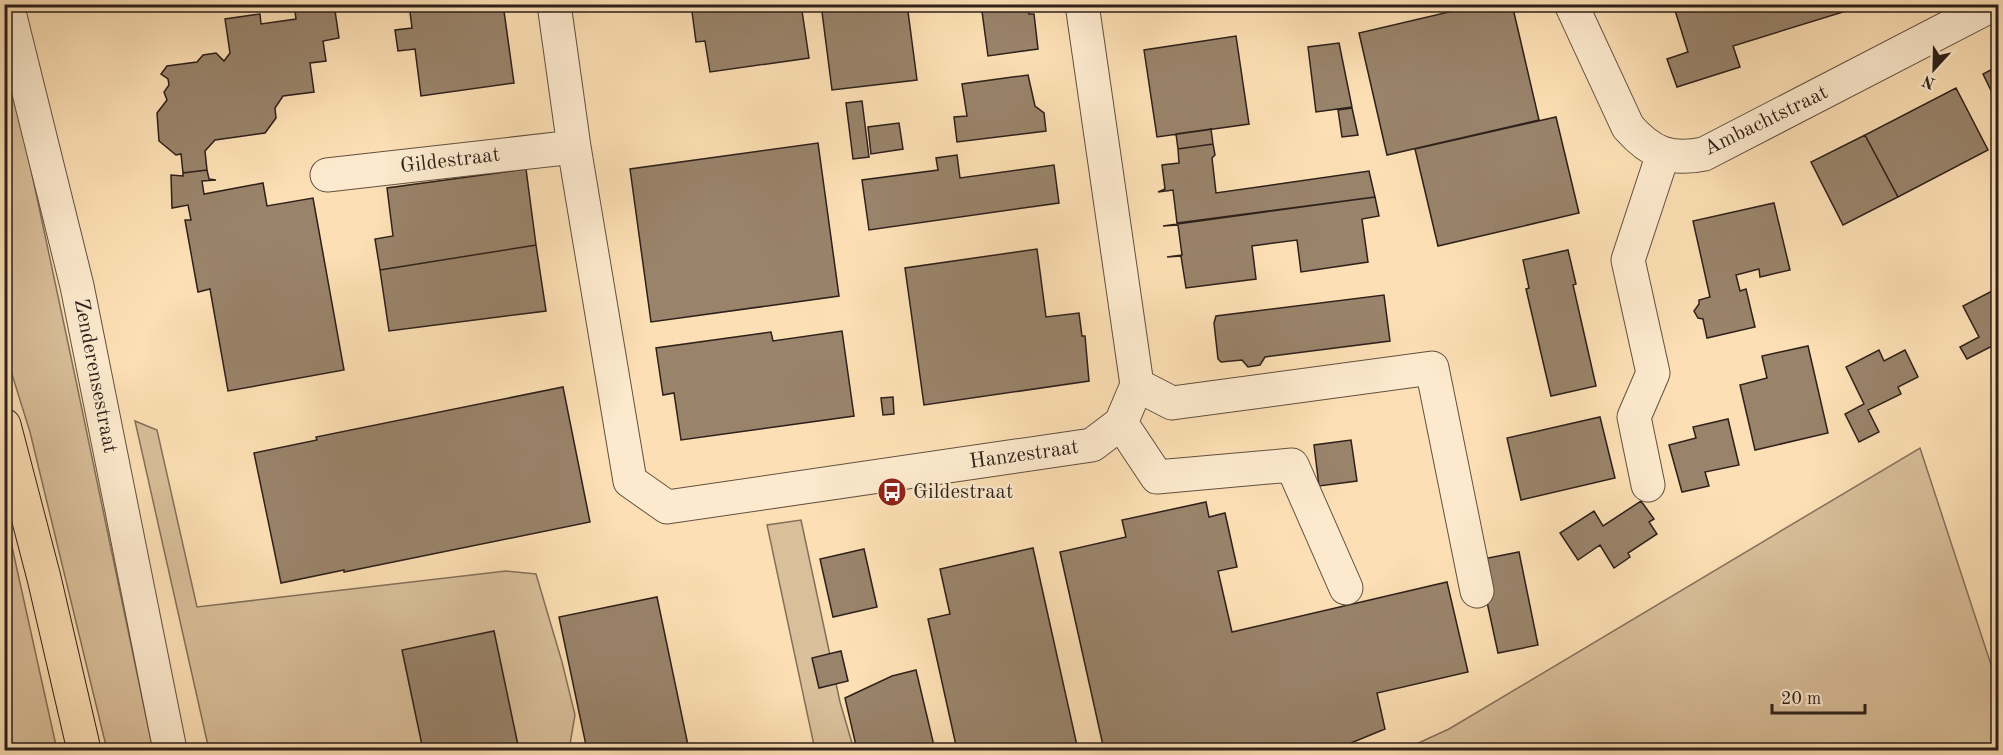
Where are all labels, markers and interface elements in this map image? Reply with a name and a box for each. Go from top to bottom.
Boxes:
north arrow [1904,39,1964,99]
text: N [1920,71,1938,91]
street label: Ambachtstraat [1701,82,1831,160]
street label: Gildestraat [399,144,501,178]
street label: Zenderensestraat [70,297,120,455]
street label: Hanzestraat [968,437,1080,473]
bus stop icon: Gildestraat [876,476,908,508]
place label: Gildestraat [913,482,1013,503]
scale bar [1772,677,1865,715]
text: 20 m [1781,690,1821,708]

